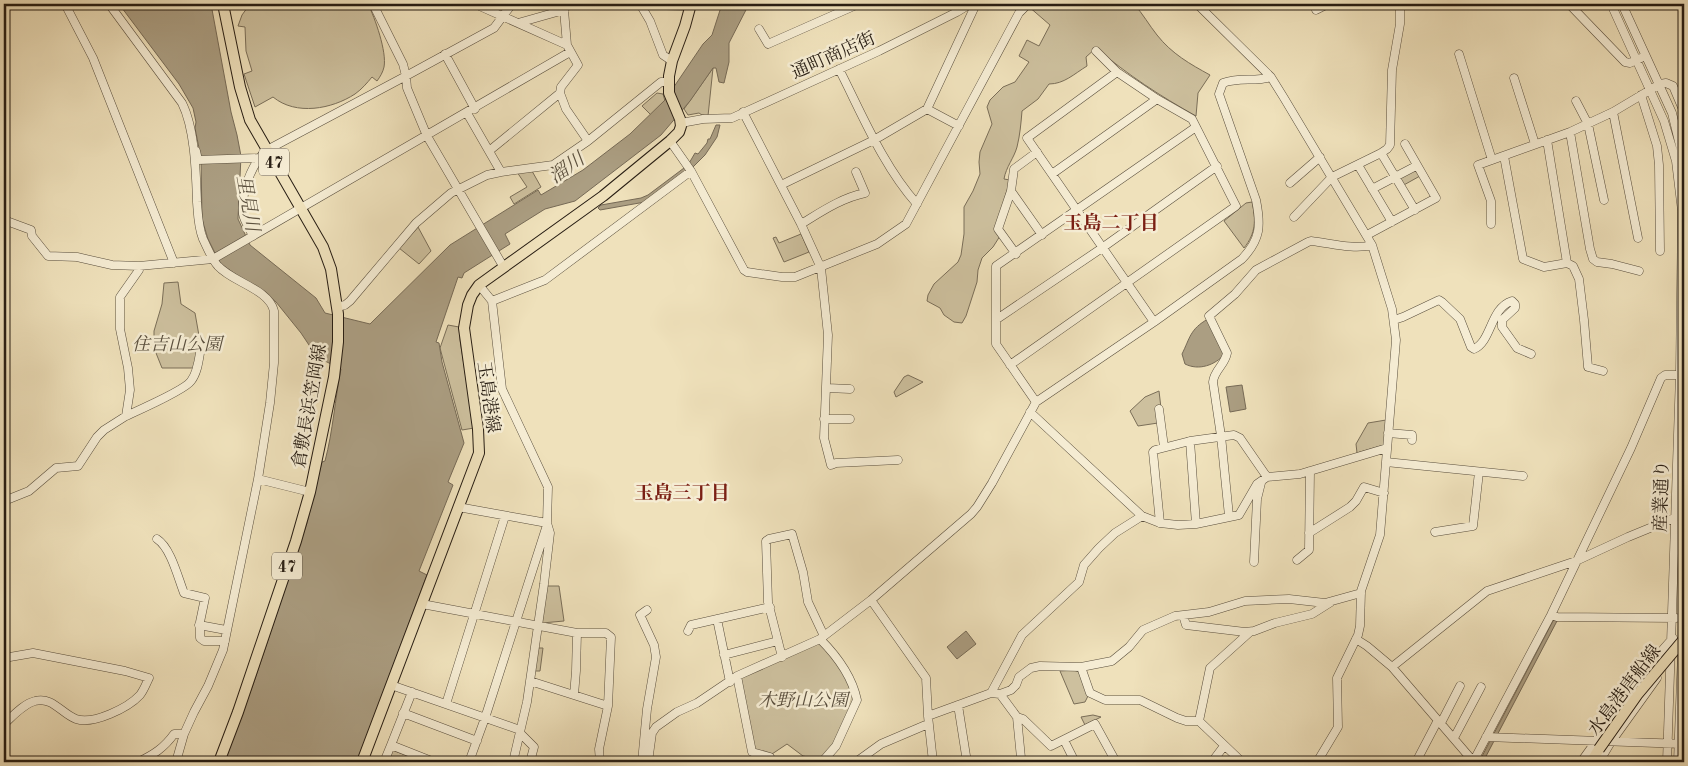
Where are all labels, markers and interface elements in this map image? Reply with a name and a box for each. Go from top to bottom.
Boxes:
street label: 通町商店街 [788,28,878,82]
road number: 47 [259,148,289,176]
water label: 溜川 [545,148,590,188]
water label: 里見川 [232,173,263,235]
district label: 玉島二丁目 [1063,212,1159,234]
park label: 住吉山公園 [132,334,225,354]
street label: 倉敷長浜笠岡線 [288,342,330,470]
street label: 玉島港線 [474,360,504,434]
street label: 産業通り [1650,460,1672,532]
district label: 玉島三丁目 [634,482,730,504]
road number: 47 [272,552,302,580]
street label: 水島港唐船線 [1584,641,1664,739]
park label: 木野山公園 [758,690,851,710]

